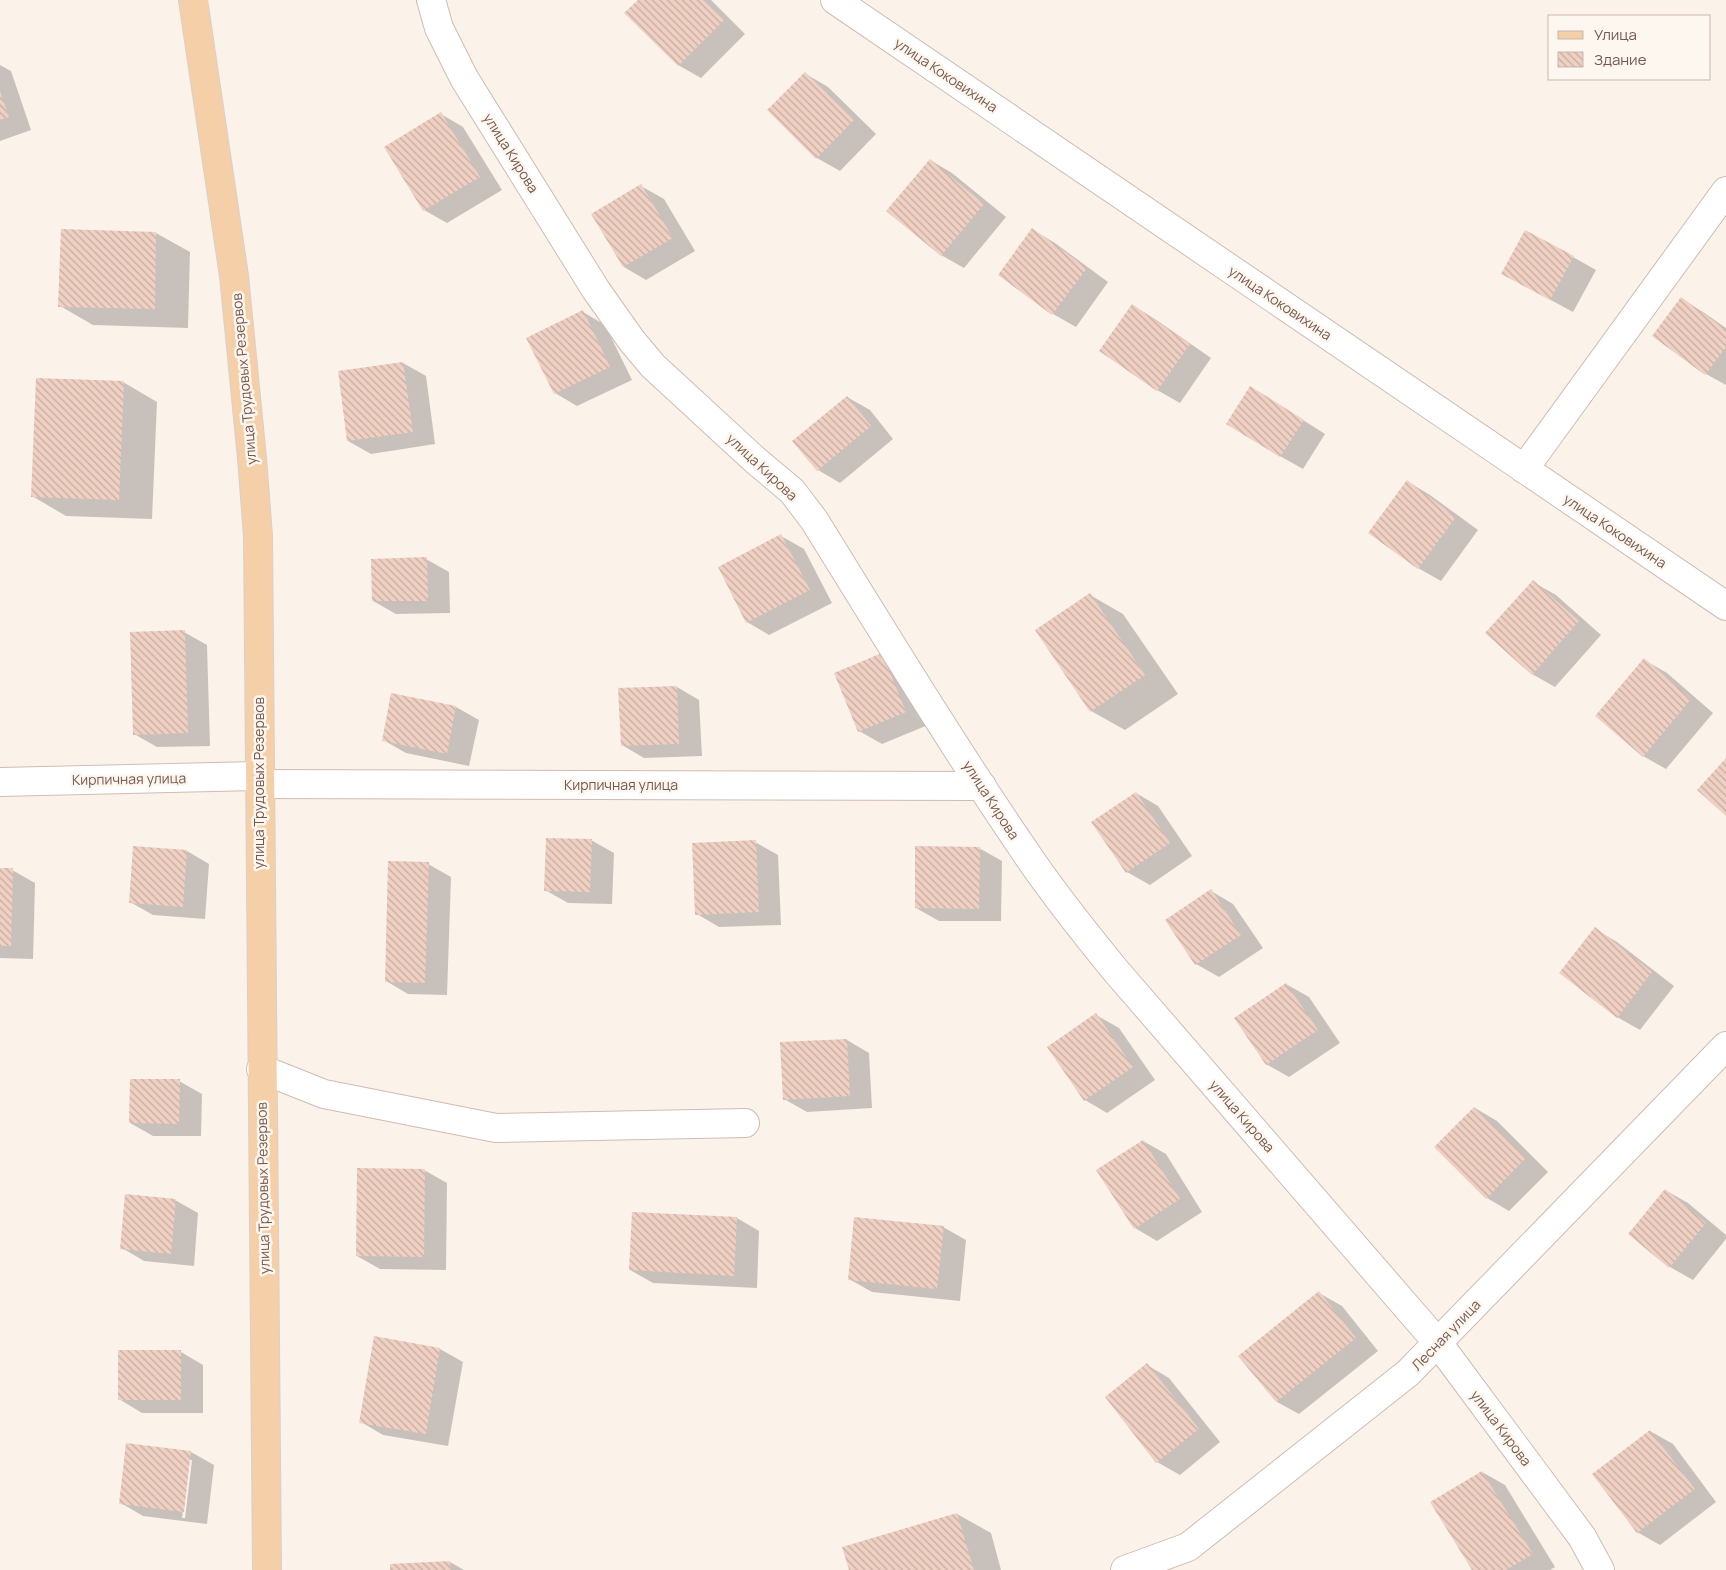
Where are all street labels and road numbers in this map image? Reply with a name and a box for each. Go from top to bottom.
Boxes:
street label: улица Коковихина [891,33,1001,116]
street label: улица Кирова [479,109,543,196]
street label: улица Коковихина [1225,261,1335,344]
street label: улица Трудовых Резервов [226,292,260,466]
street label: улица Кирова [723,429,802,504]
street label: улица Коковихина [1560,489,1670,572]
street label: улица Трудовых Резервов [249,696,268,869]
street label: улица Кирова [959,757,1024,843]
street label: Кирпичная улица [72,768,186,789]
street label: Кирпичная улица [564,775,678,794]
street label: улица Кирова [1206,1075,1279,1156]
street label: улица Трудовых Резервов [251,1101,273,1274]
street label: Лесная улица [1407,1295,1484,1374]
street label: улица Кирова [1467,1386,1536,1470]

